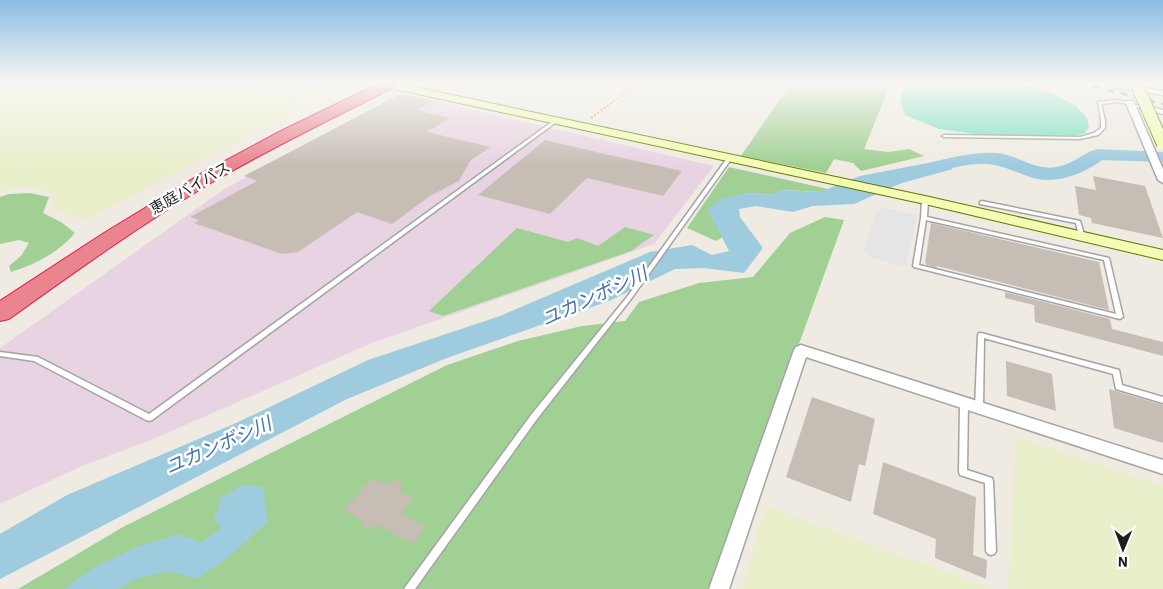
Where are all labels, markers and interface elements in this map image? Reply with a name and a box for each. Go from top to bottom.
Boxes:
street label: 恵庭バイパス [146,157,233,218]
water label: ユカンボシ川 [537,260,653,331]
water label: ユカンボシ川 [161,410,277,479]
north arrow [1098,524,1148,574]
text: N [1118,553,1128,571]

